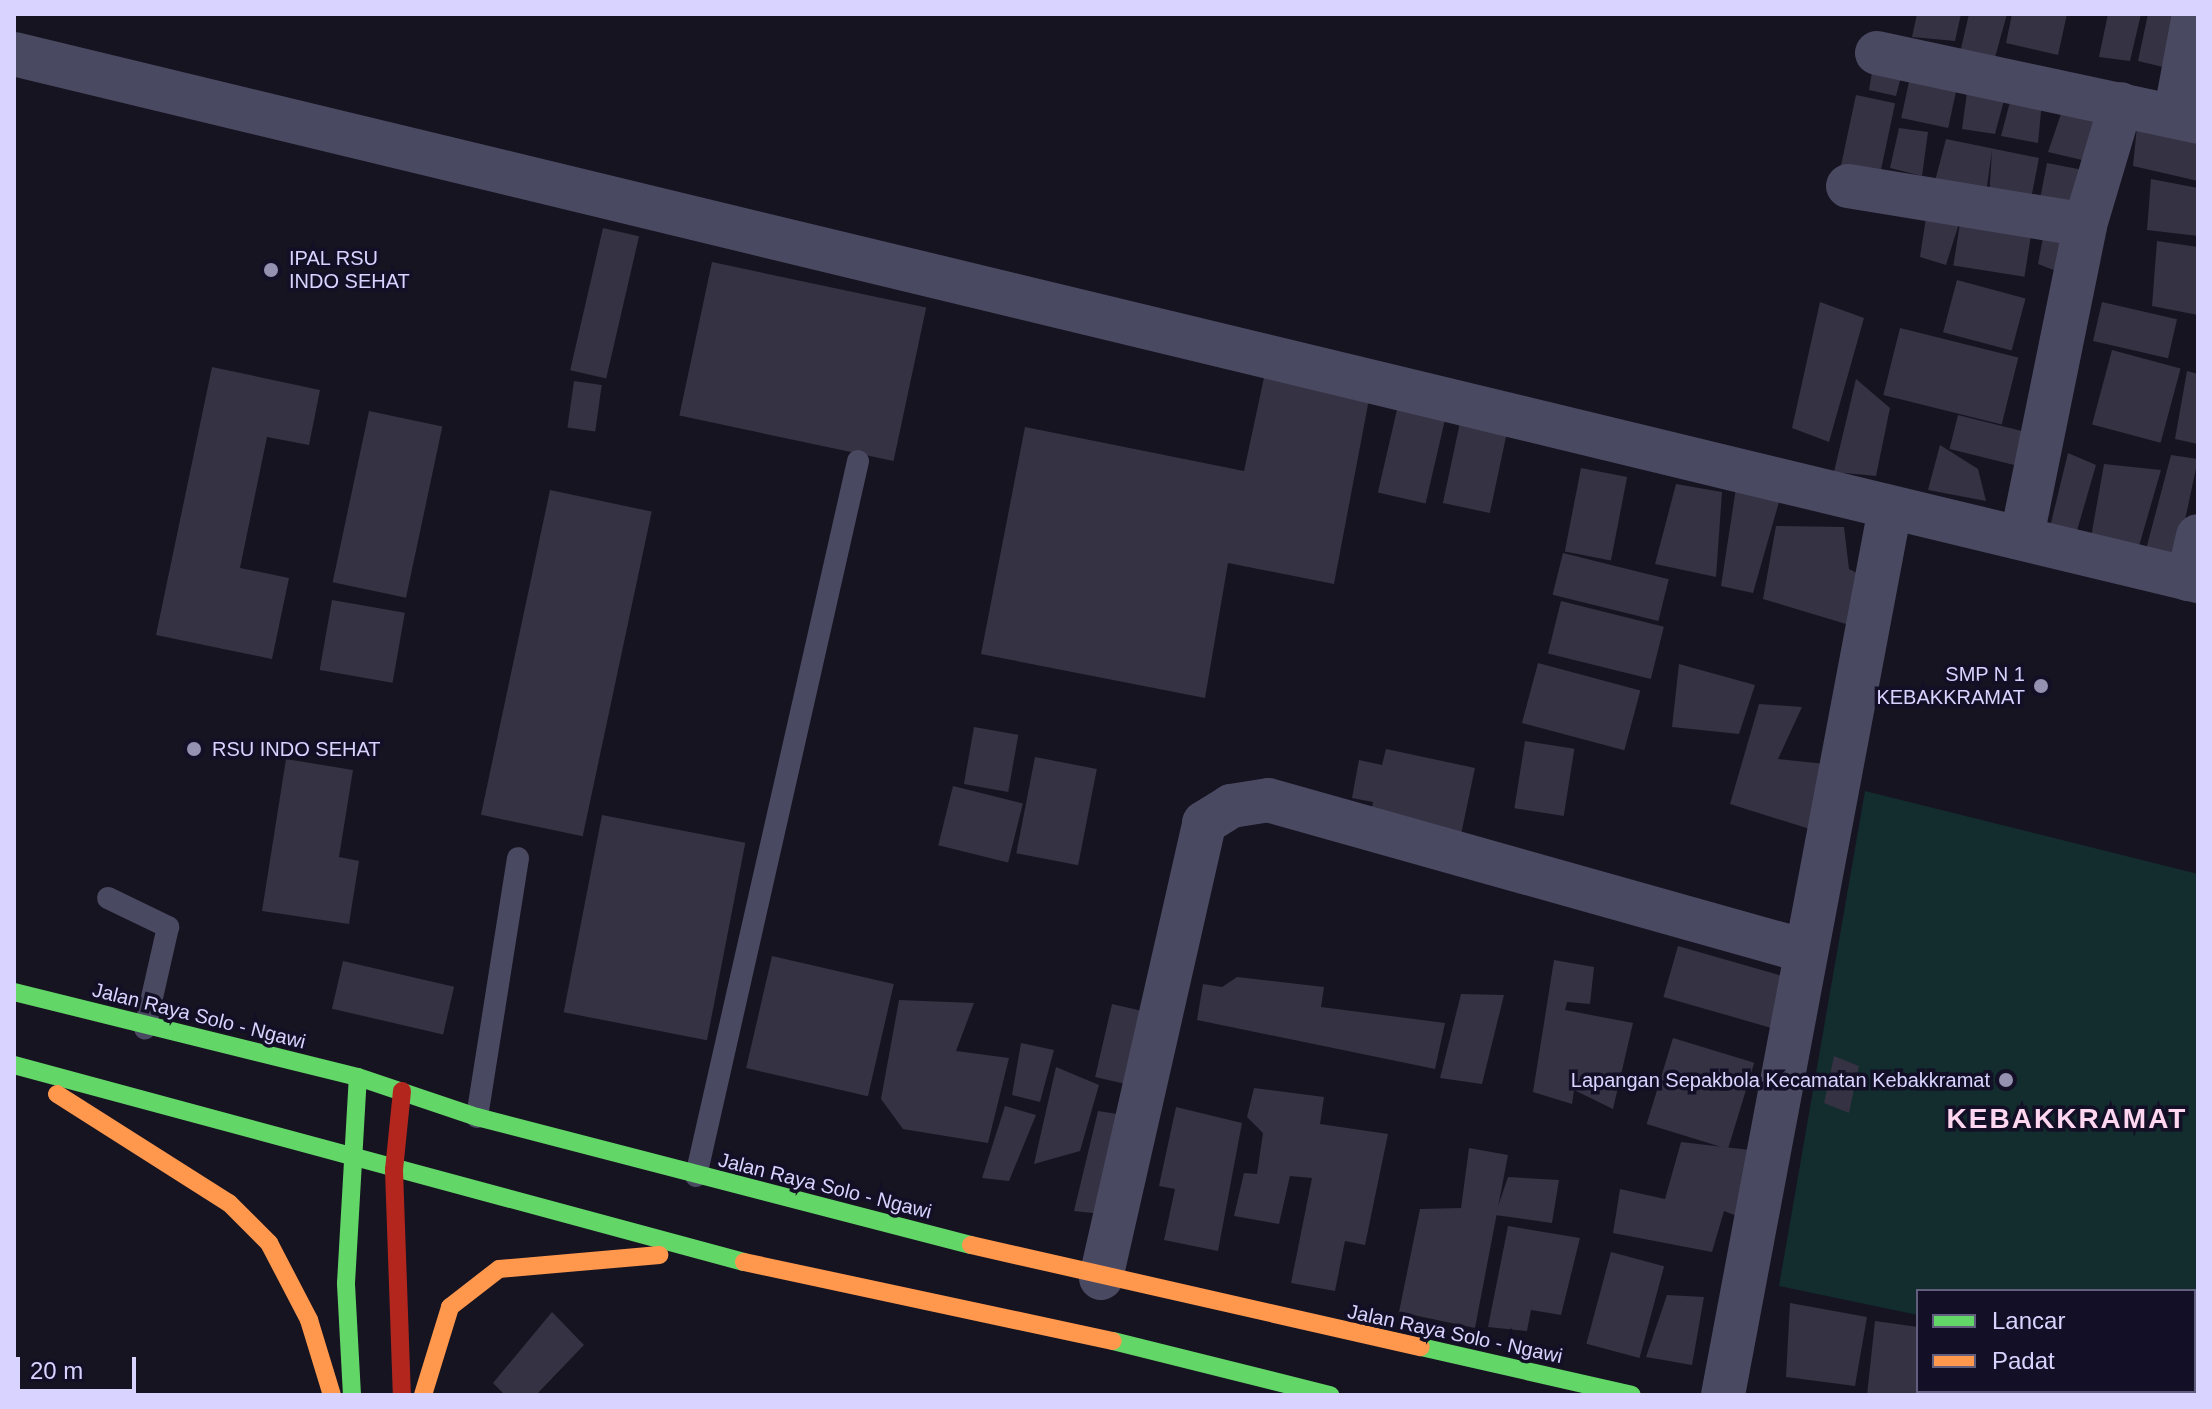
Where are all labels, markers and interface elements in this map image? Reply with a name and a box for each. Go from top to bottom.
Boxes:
place label: IPAL RSU INDO SEHAT [289,246,410,293]
marker: IPAL RSU INDO SEHAT [260,259,282,281]
place label: SMP N 1 KEBAKKRAMAT [1876,662,2025,709]
marker: SMP N 1 KEBAKKRAMAT [2032,677,2050,695]
place label: RSU INDO SEHAT [212,737,381,761]
marker: RSU INDO SEHAT [183,738,205,760]
street label: Jalan Raya Solo - Ngawi [90,978,308,1054]
place label: Lapangan Sepakbola Kecamatan Kebakkramat [1571,1068,1990,1092]
marker: Lapangan Sepakbola Kecamatan Kebakkramat [1997,1071,2015,1089]
district label: KEBAKKRAMAT [1947,1102,2187,1136]
street label: Jalan Raya Solo - Ngawi [716,1148,934,1224]
legend [1916,1289,2196,1393]
street label: Jalan Raya Solo - Ngawi [1345,1299,1565,1369]
text: Lancar [1992,1307,2065,1334]
scale bar [20,1341,140,1391]
text: Padat [1992,1347,2055,1374]
text: 20 m [30,1357,83,1384]

